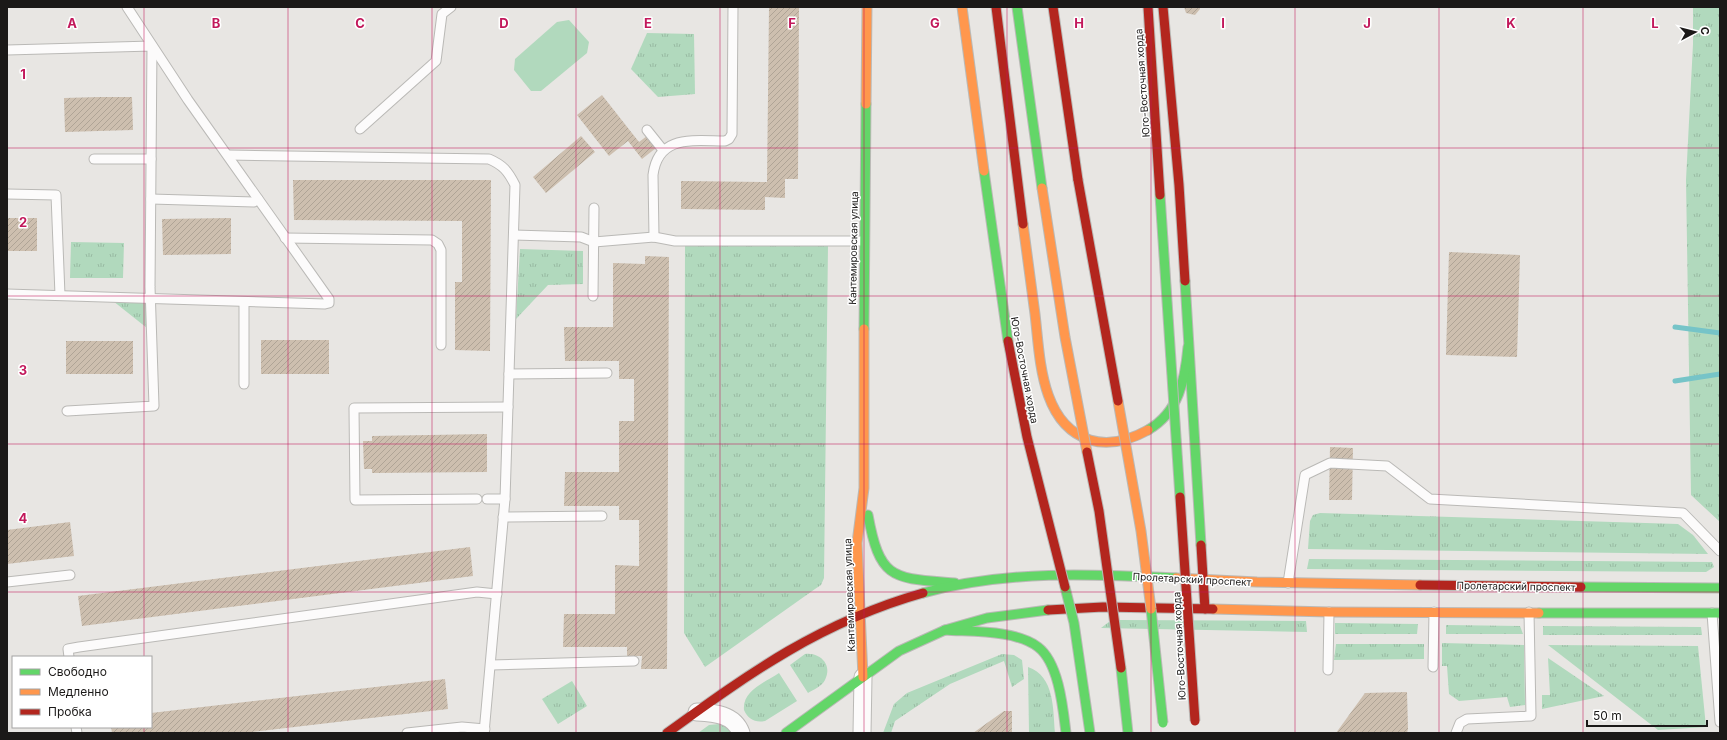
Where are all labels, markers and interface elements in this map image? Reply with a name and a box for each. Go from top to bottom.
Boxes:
north arrow [1675,12,1715,52]
text: A [67,15,77,31]
text: B [212,15,221,31]
text: C [355,15,365,31]
text: D [499,15,509,31]
text: E [644,15,652,31]
text: F [788,15,796,31]
text: G [930,15,940,31]
text: H [1074,15,1084,31]
text: I [1221,15,1225,31]
text: J [1363,15,1371,31]
text: K [1506,15,1516,31]
text: L [1651,15,1659,31]
text: С [1697,26,1712,36]
street label: Юго-Восточная хорда [1132,28,1152,138]
text: 1 [20,66,26,82]
street label: Кантемировская улица [846,191,860,305]
text: 2 [19,214,27,230]
street label: Юго-Восточная хорда [1009,316,1041,424]
text: 3 [19,362,27,378]
text: 4 [19,510,28,526]
street label: Кантемировская улица [841,538,857,652]
street label: Пролетарский проспект [1132,570,1252,588]
street label: Пролетарский проспект [1456,579,1576,593]
street label: Юго-Восточная хорда [1170,591,1188,701]
legend [12,656,152,728]
text: Свободно [48,664,107,679]
text: Медленно [48,684,109,699]
scale bar [1587,702,1707,728]
text: Пробка [48,704,92,719]
text: 50 m [1593,708,1622,723]

